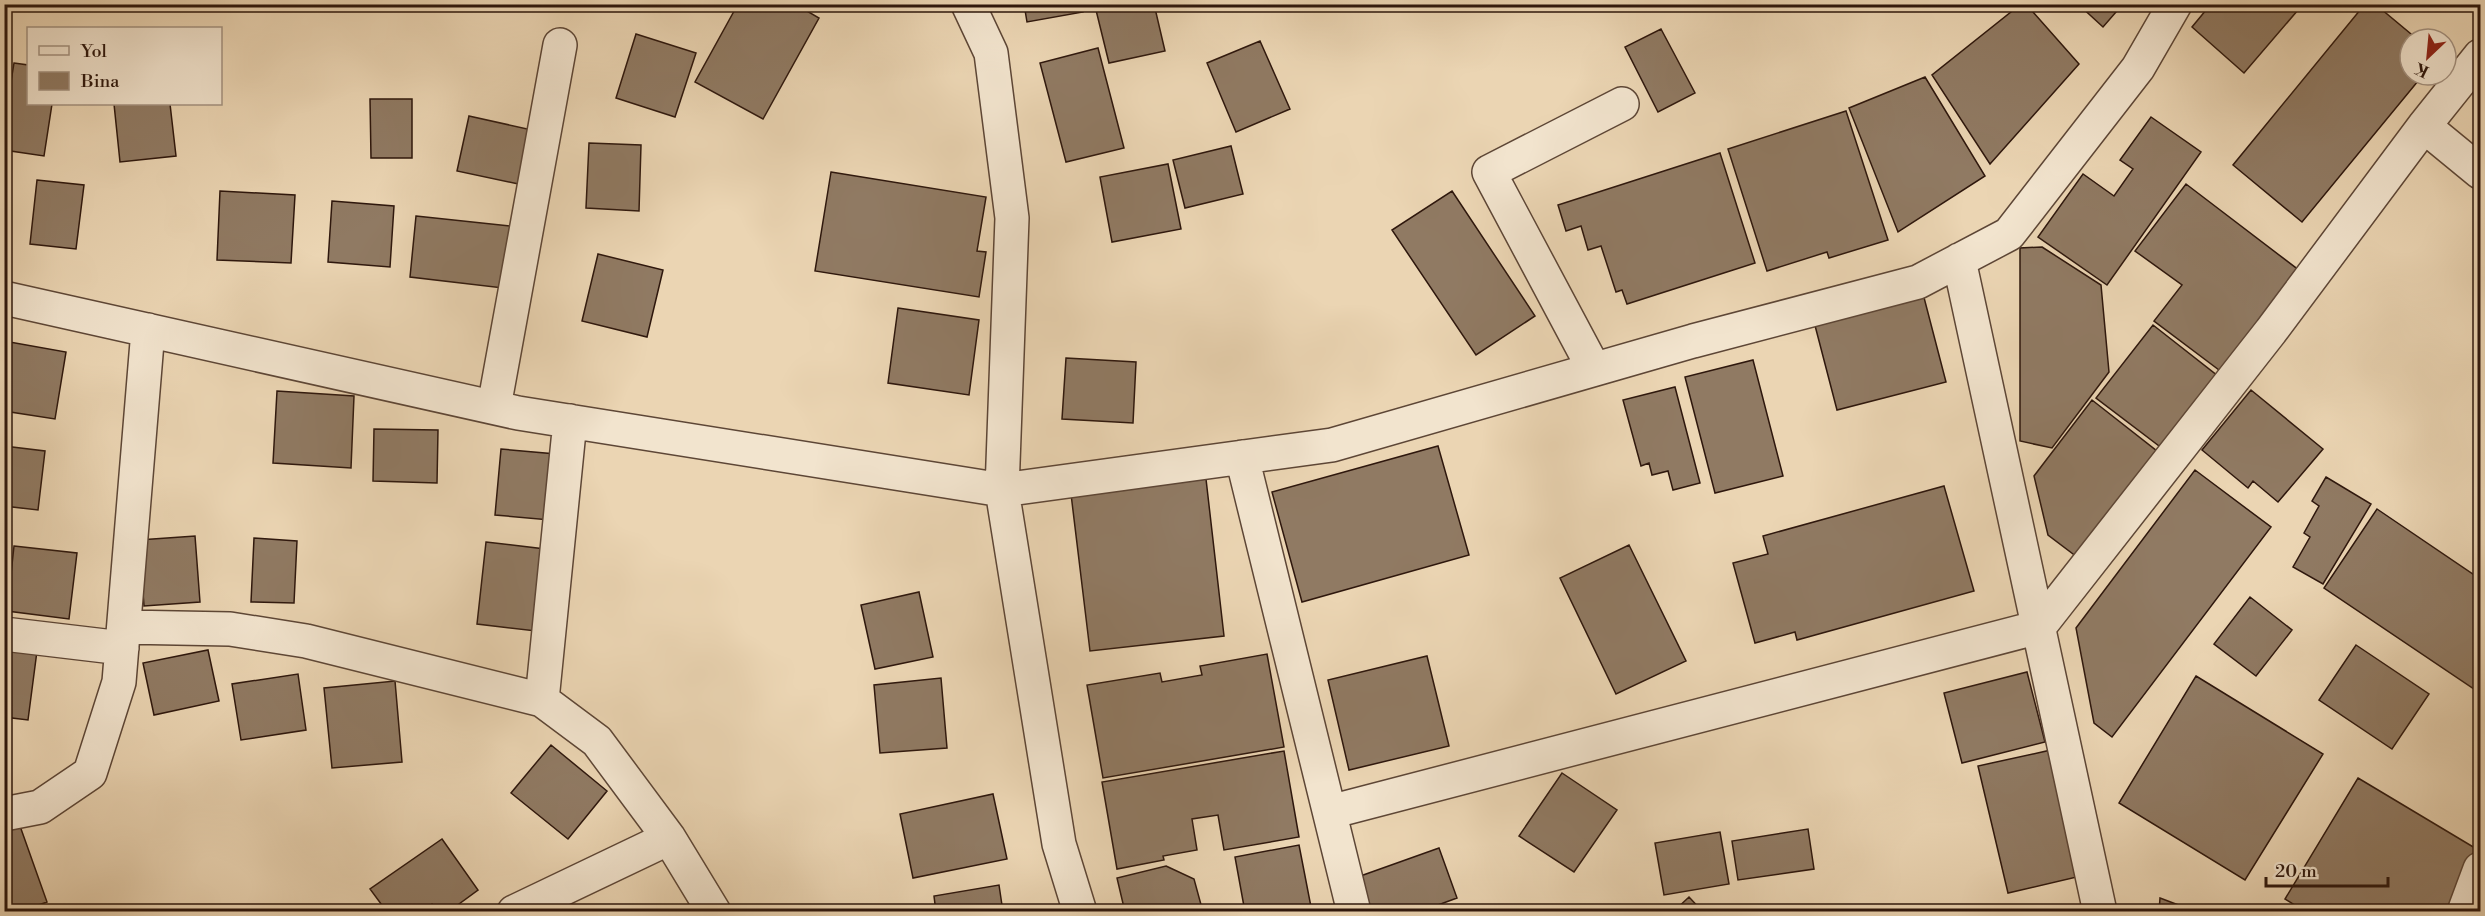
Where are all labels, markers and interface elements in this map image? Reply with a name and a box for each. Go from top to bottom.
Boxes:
legend [27,27,222,105]
north arrow [2398,27,2458,87]
text: Yol [80,40,108,63]
text: K [2411,57,2432,81]
text: Bina [80,70,120,93]
scale bar [2266,850,2388,888]
text: 20 m [2275,860,2317,883]

